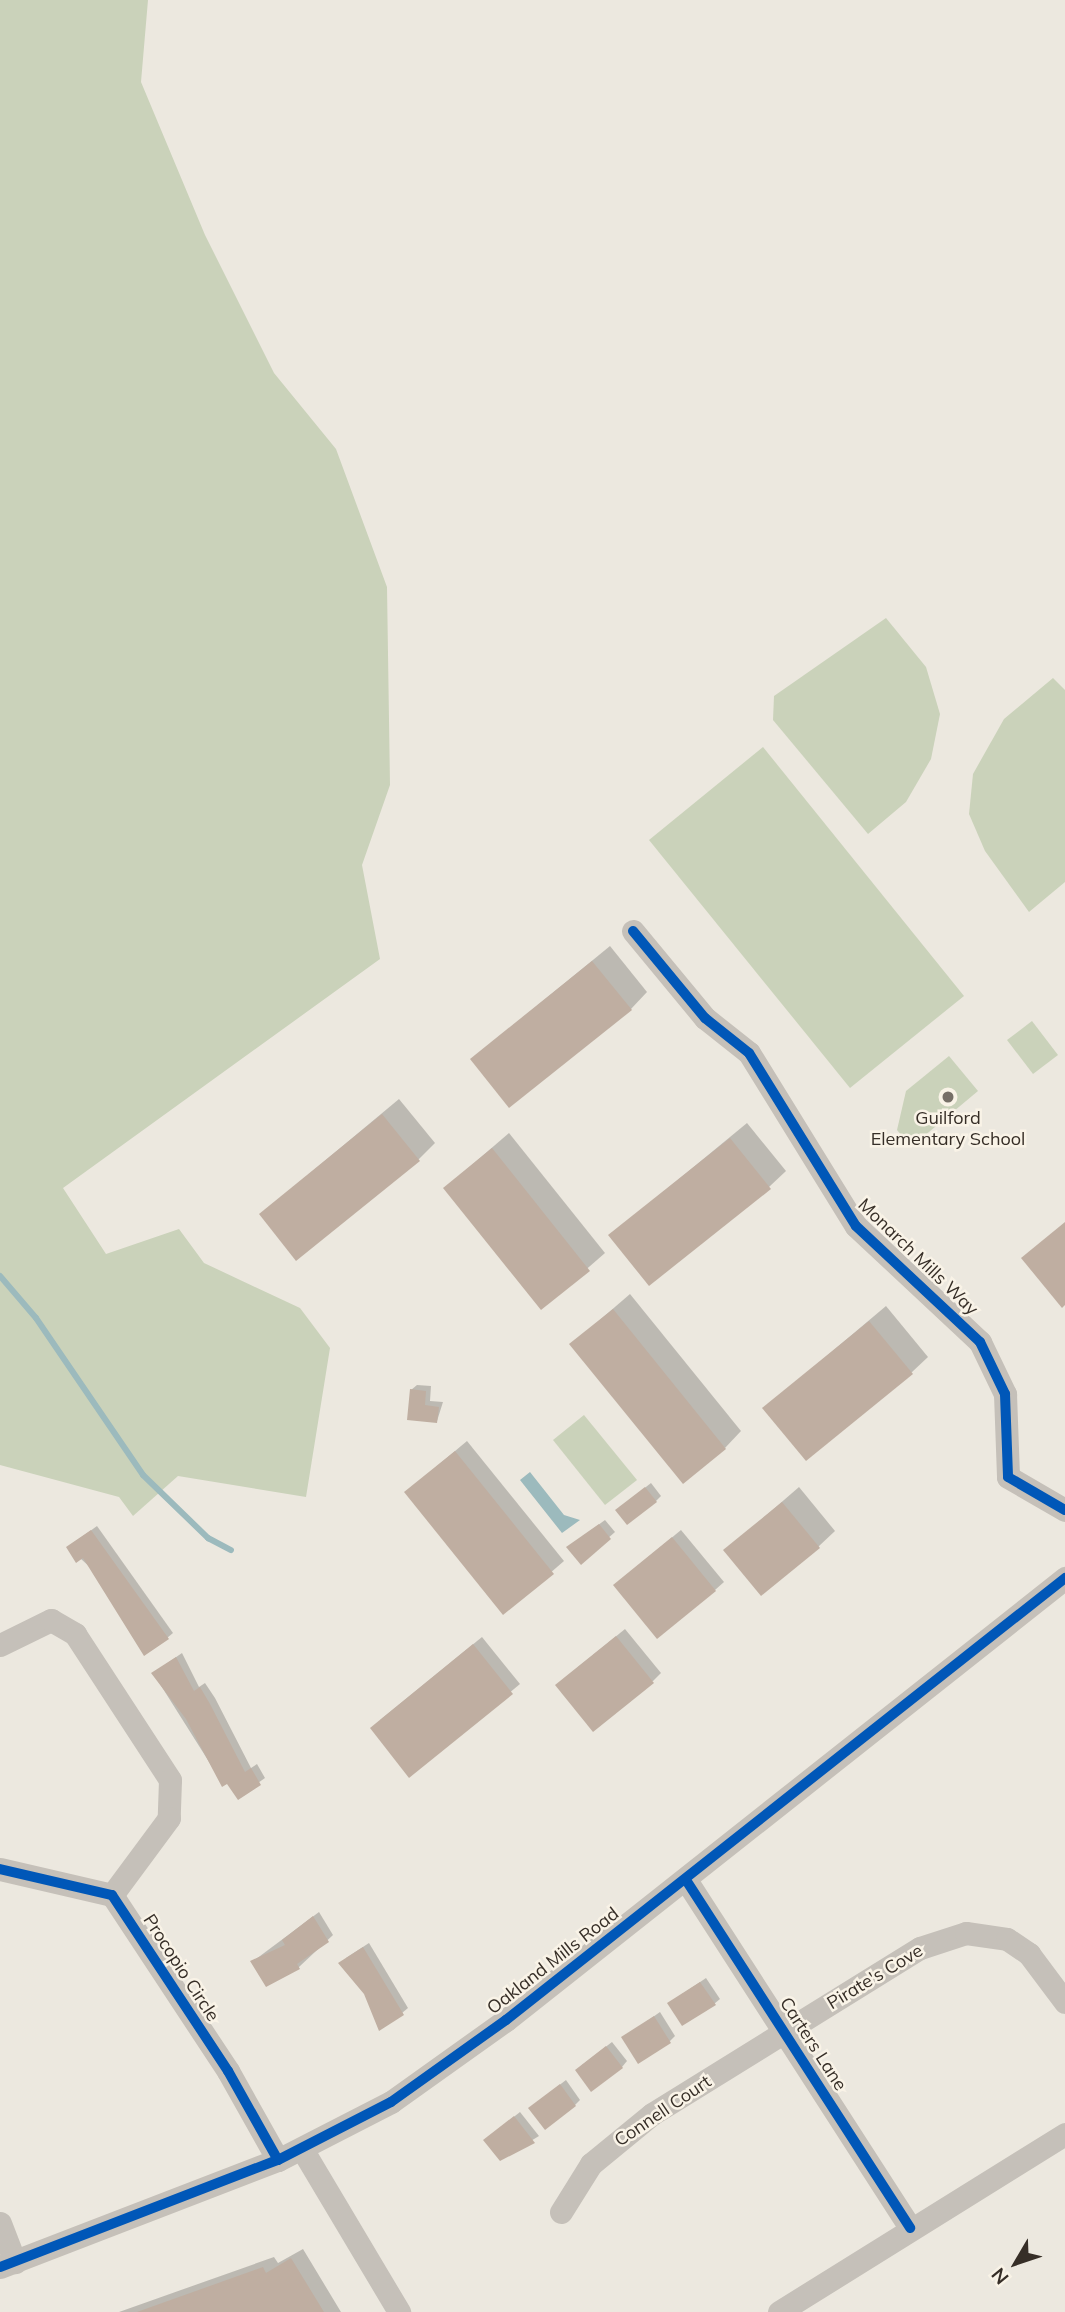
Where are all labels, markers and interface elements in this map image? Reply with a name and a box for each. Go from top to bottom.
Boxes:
marker: Guilford Elementary School [940,1089,956,1105]
place label: Guilford Elementary School [871,1108,1025,1150]
street label: Monarch Mills Way [853,1194,983,1320]
street label: Oakland Mills Road [483,1903,623,2019]
street label: Procopio Circle [138,1910,224,2026]
street label: Pirate's Cove [823,1940,927,2014]
street label: Carters Lane [775,1993,851,2095]
street label: Connell Court [611,2071,715,2151]
north arrow [981,2228,1051,2298]
text: N [986,2263,1014,2289]

